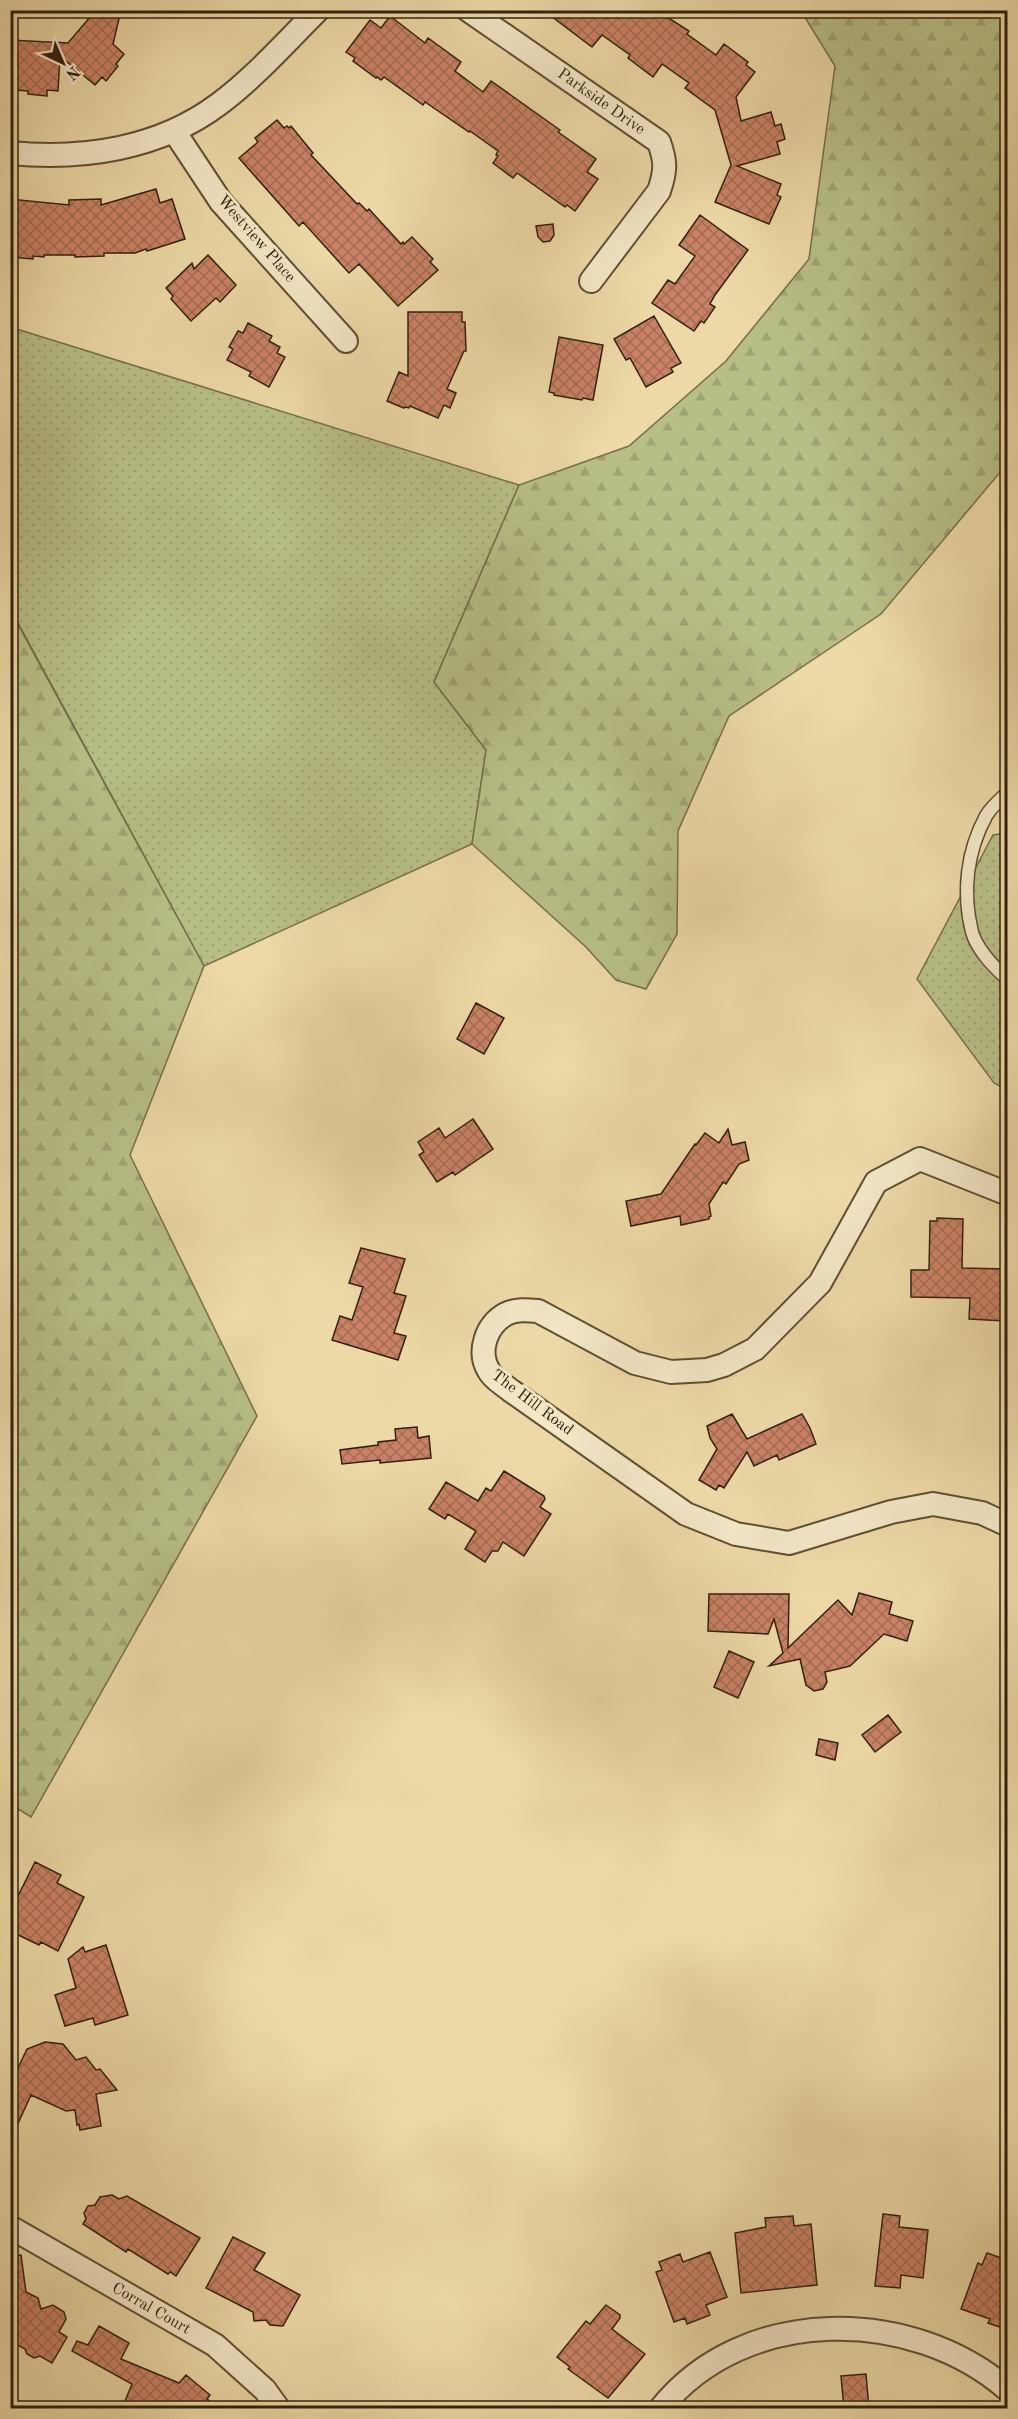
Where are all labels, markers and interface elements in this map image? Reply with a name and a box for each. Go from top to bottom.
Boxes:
north arrow [33,33,93,93]
text: N [62,62,82,83]
street label: Parkside Drive [554,66,648,138]
street label: Westview Place [214,192,298,286]
street label: The Hill Road [488,1367,576,1439]
street label: Corral Court [109,2280,193,2338]

